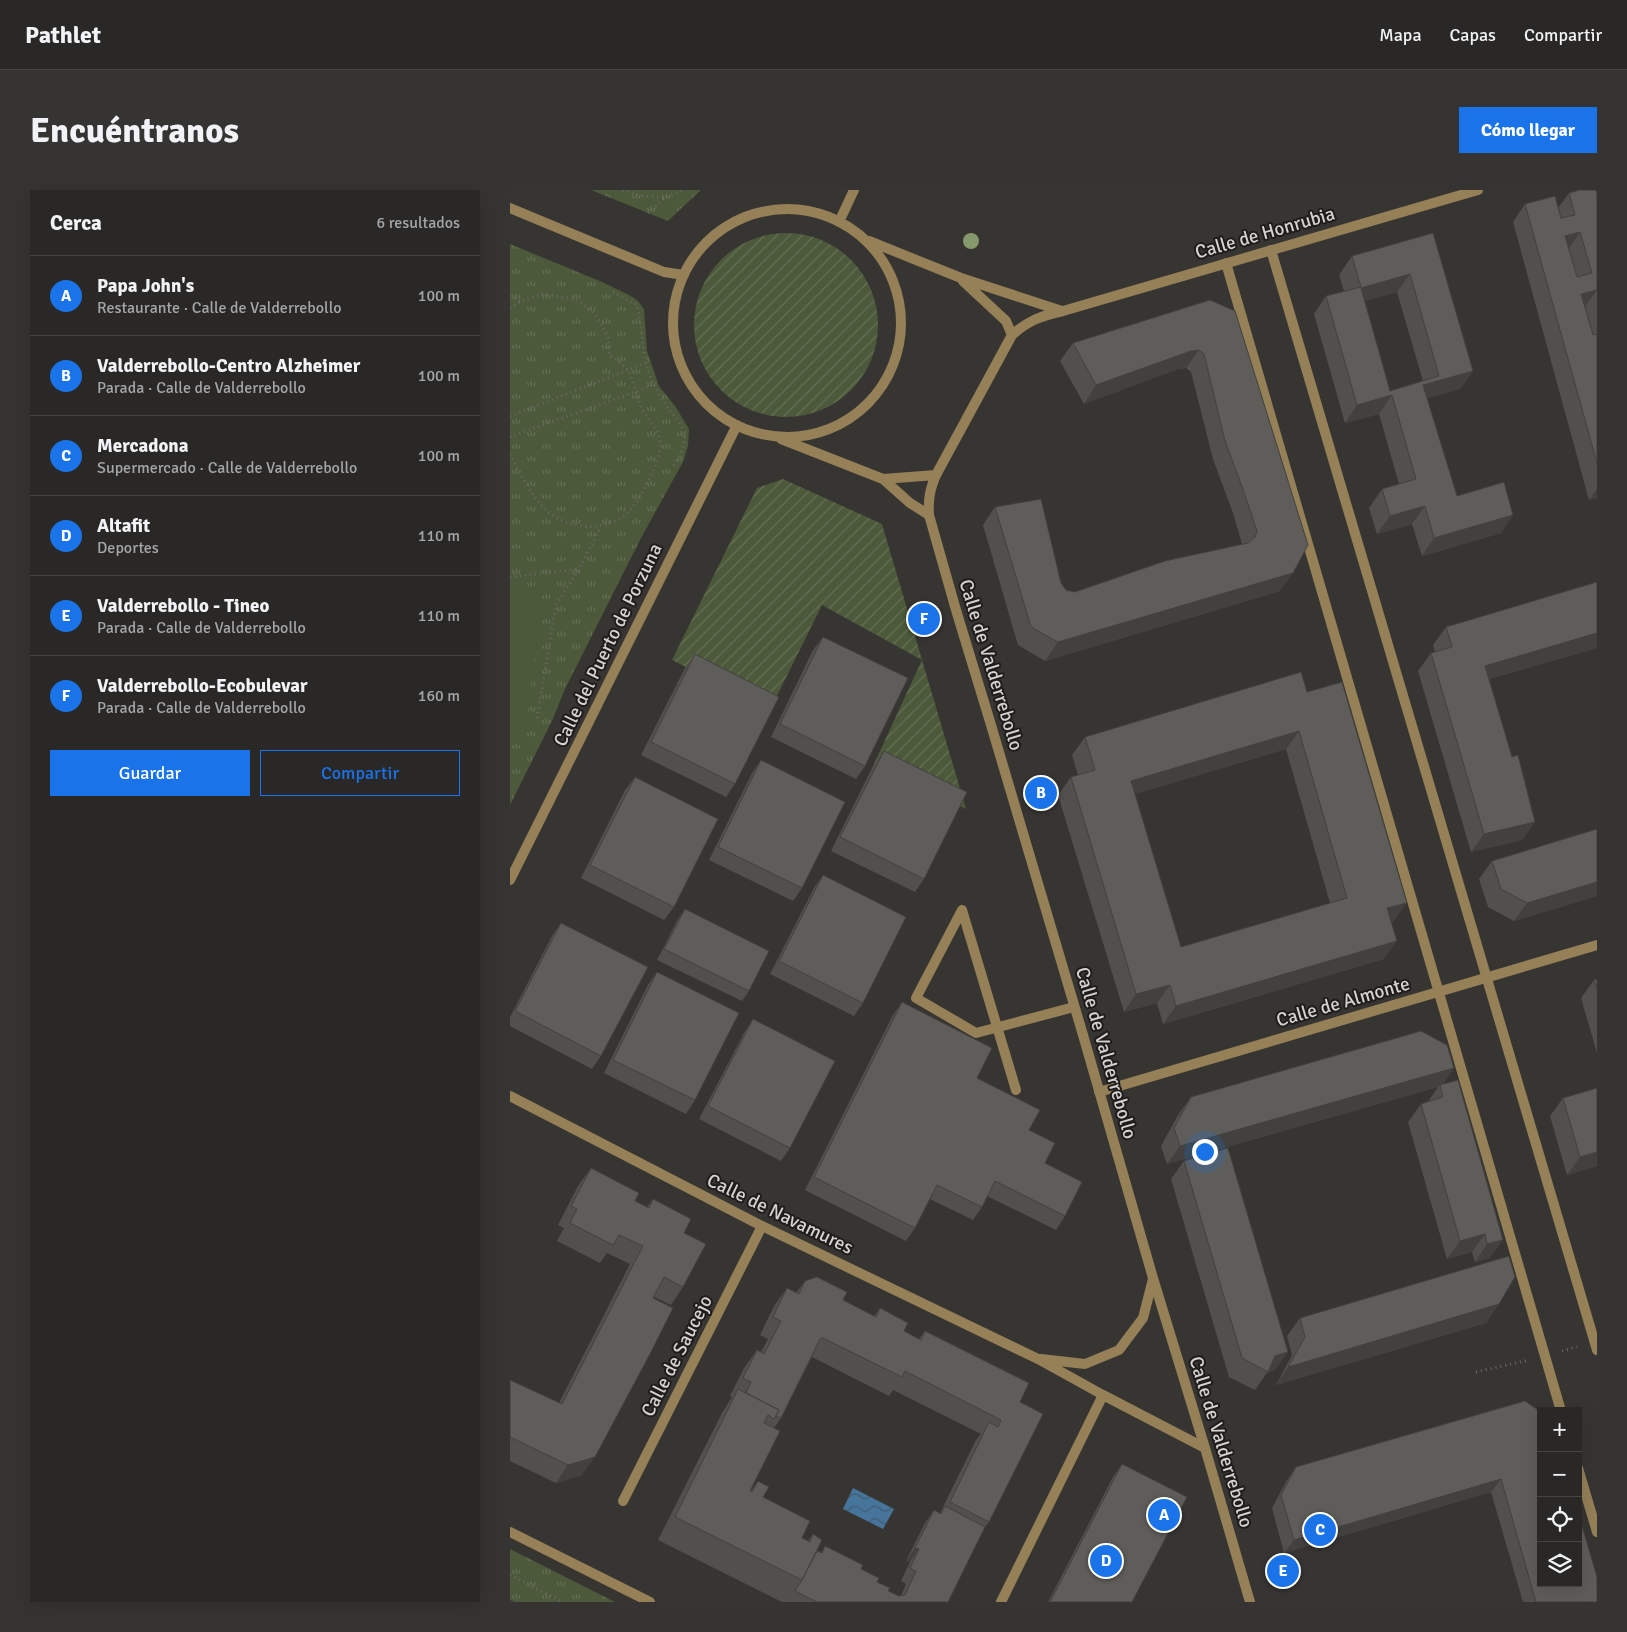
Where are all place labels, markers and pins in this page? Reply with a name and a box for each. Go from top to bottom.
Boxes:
pin: F [908,600,940,638]
pin: B [1025,774,1057,812]
pin: A [1148,1496,1180,1534]
pin: C [1304,1511,1336,1549]
pin: D [1090,1542,1122,1580]
pin: E [1267,1552,1299,1590]

